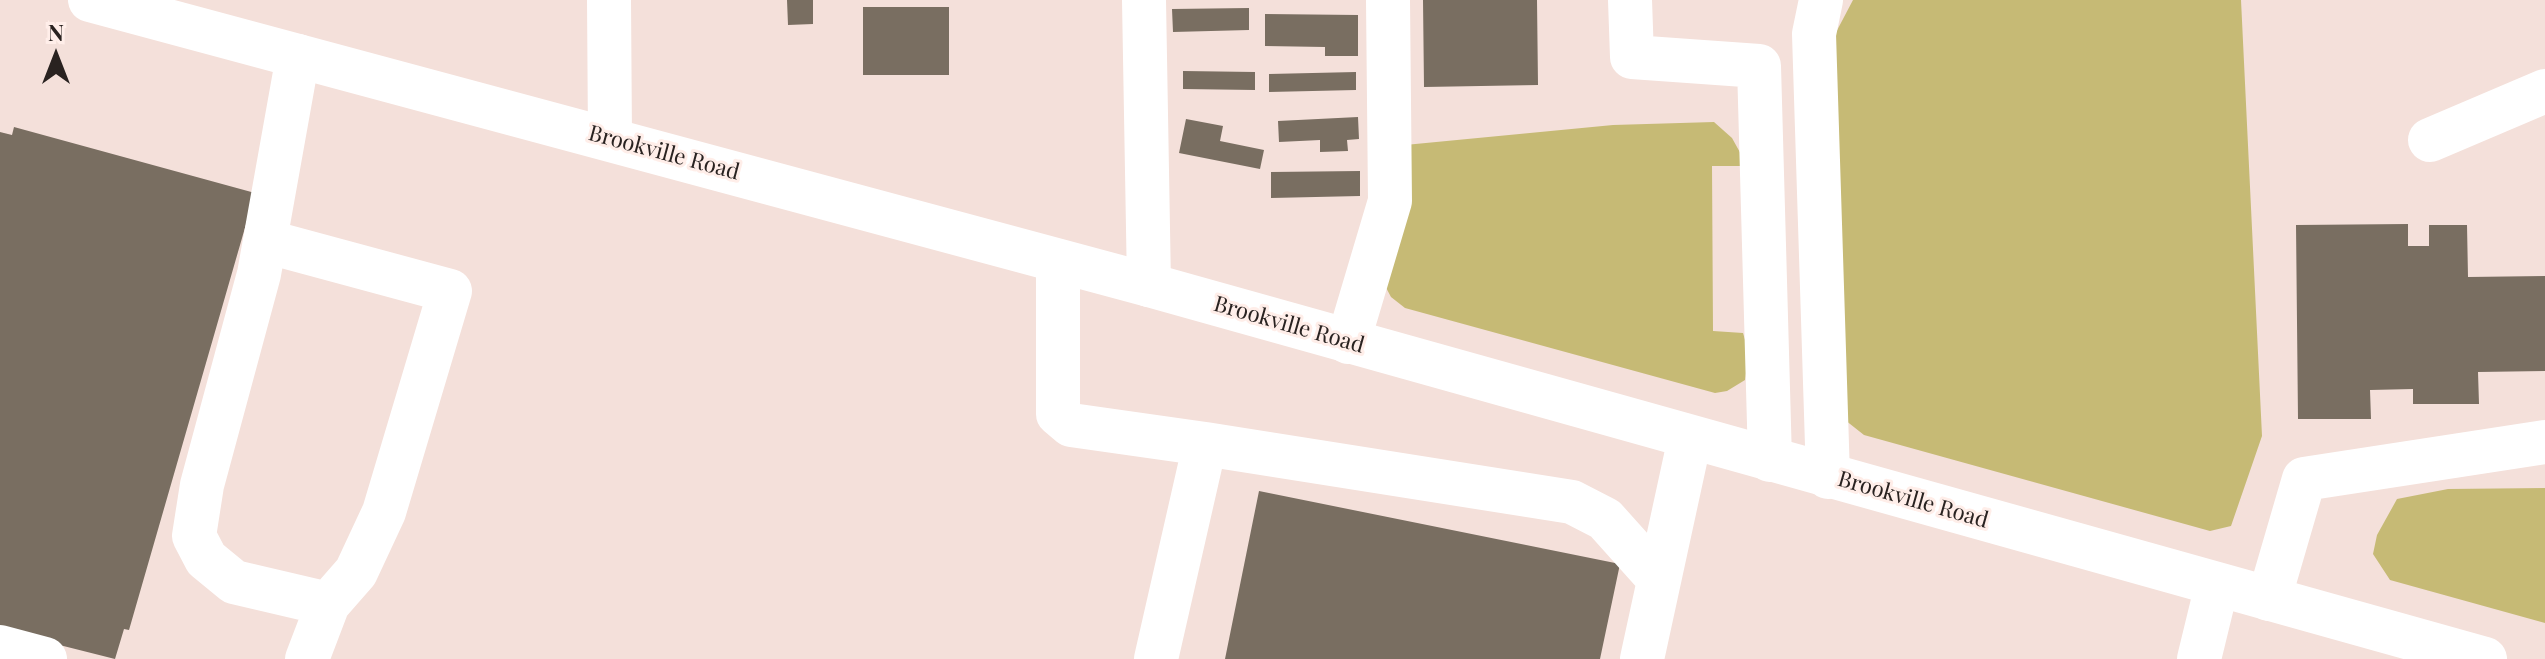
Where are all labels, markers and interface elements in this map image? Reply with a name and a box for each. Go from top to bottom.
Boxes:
north arrow [16,16,96,96]
text: N [48,17,64,47]
street label: Brookville Road [586,120,742,186]
street label: Brookville Road [1211,291,1367,359]
street label: Brookville Road [1835,466,1991,534]

